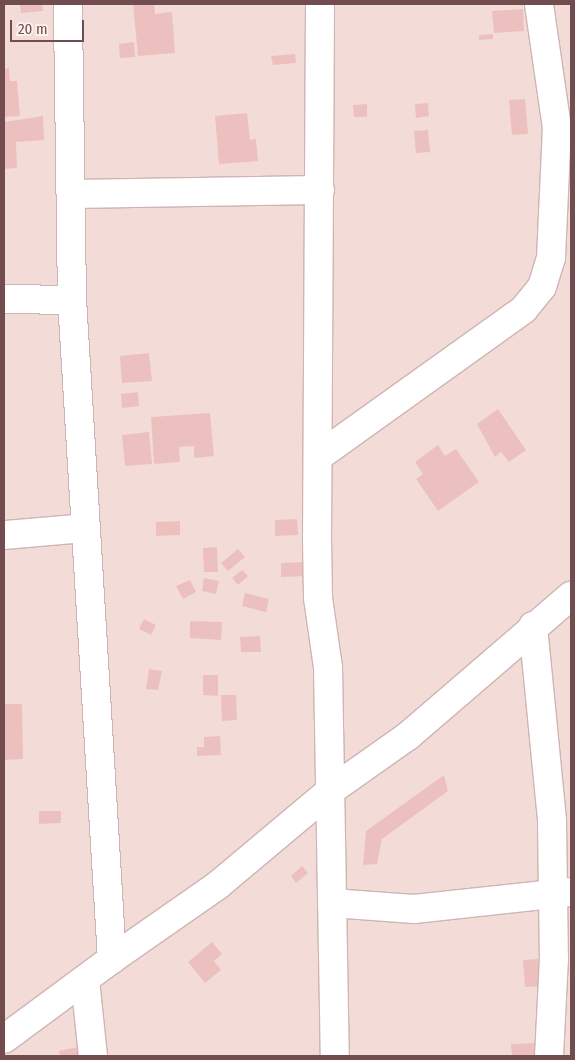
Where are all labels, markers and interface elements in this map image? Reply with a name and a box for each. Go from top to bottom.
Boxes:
scale bar [12,10,86,42]
text: 20 m [18,20,48,38]

